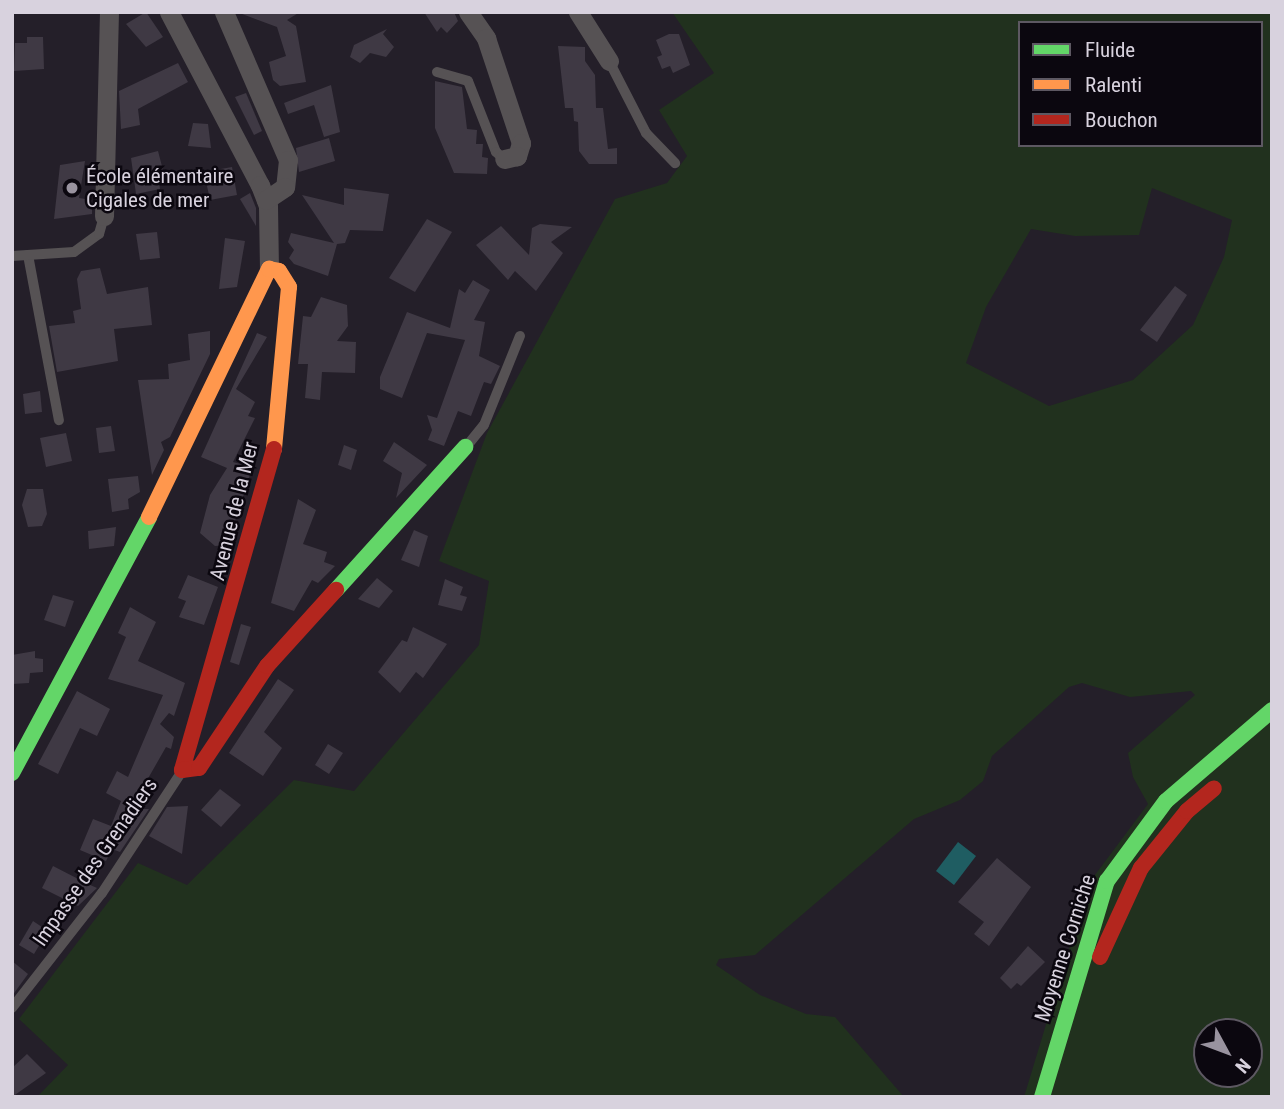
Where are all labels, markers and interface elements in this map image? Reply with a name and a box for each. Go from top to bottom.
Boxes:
legend [1018,21,1263,147]
text: Fluide [1085,38,1135,62]
text: Ralenti [1085,73,1142,97]
text: Bouchon [1085,108,1158,132]
place label: École élémentaire Cigales de mer [86,163,233,213]
marker: École élémentaire Cigales de mer [64,180,80,196]
street label: Avenue de la Mer [205,439,263,583]
street label: Impasse des Grenadiers [27,773,163,951]
street label: Moyenne Corniche [1029,871,1101,1025]
north arrow [1193,1018,1263,1088]
text: N [1230,1054,1255,1078]

